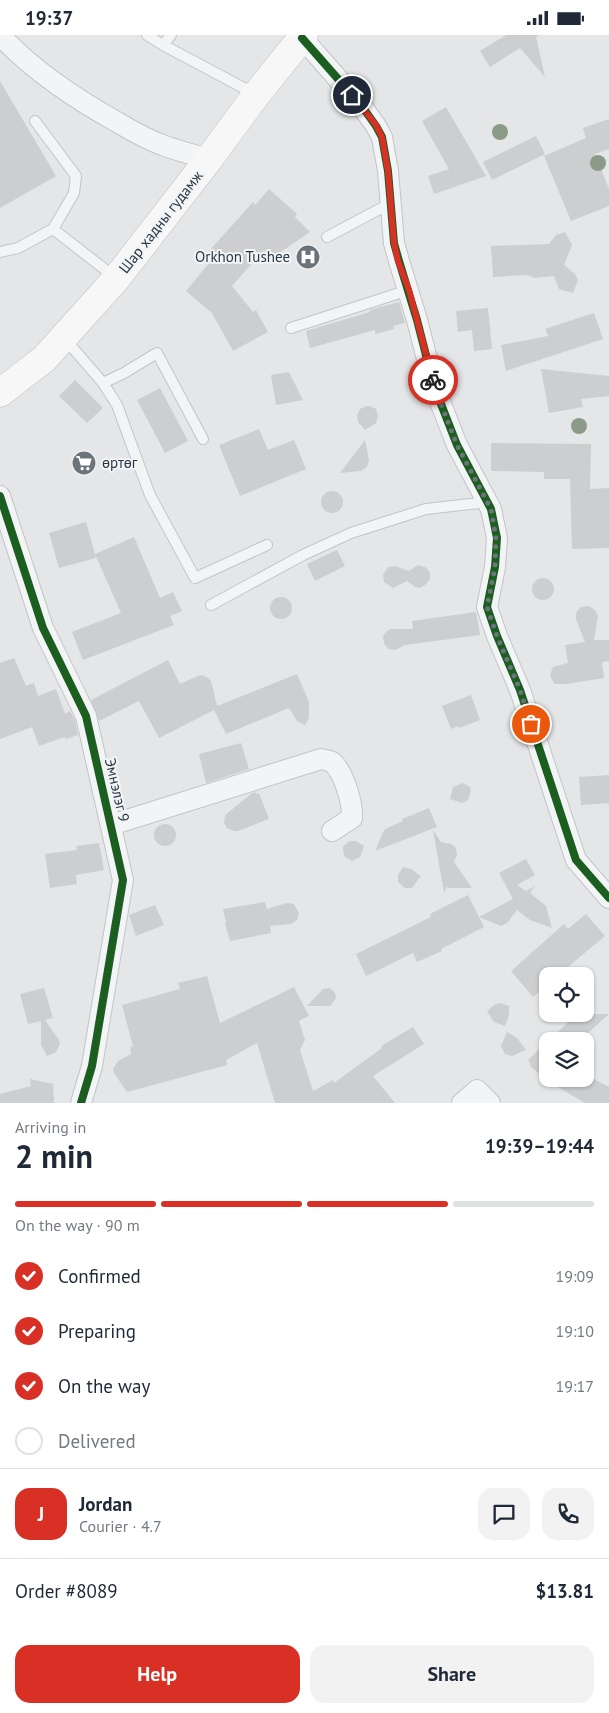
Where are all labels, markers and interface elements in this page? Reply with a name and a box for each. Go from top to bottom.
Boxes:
text: 19:37 [25,6,73,30]
pin [331,74,373,116]
icon: home [338,81,366,109]
street label: Шар хадны гудамж [115,166,207,277]
hospital icon: Orkhon Tushee [295,244,321,270]
place label: Orkhon Tushee [195,247,290,266]
courier [408,355,458,405]
icon: bike [419,366,447,394]
supermarket icon: өртөг [71,450,97,476]
place label: өртөг [102,453,138,472]
pin [510,703,552,745]
icon: bag [517,710,545,738]
street label: Эмнэлэг 9 [101,756,134,824]
map controls [539,967,594,1087]
button: locate [539,967,594,1022]
button: layers [539,1032,594,1087]
text: Arriving in [15,1117,86,1137]
text: 19:39–19:44 [485,1134,594,1158]
text: 2 min [15,1135,93,1177]
text: On the way · 90 m [15,1215,140,1235]
icon: check [15,1262,43,1290]
text: Confirmed [58,1264,141,1288]
text: 19:09 [556,1266,594,1286]
icon: check [15,1317,43,1345]
text: Preparing [58,1319,136,1343]
text: 19:10 [556,1321,594,1341]
icon: check [15,1372,43,1400]
text: On the way [58,1374,150,1398]
text: 19:17 [556,1376,594,1396]
text: Delivered [58,1429,136,1453]
button: chat [478,1488,530,1540]
button: phone [542,1488,594,1540]
text: Jordan [79,1492,132,1516]
text: J [38,1502,44,1526]
text: Courier · 4.7 [79,1516,162,1536]
text: Order #8089 [15,1579,118,1603]
text: $13.81 [535,1579,594,1603]
button: Help [15,1645,300,1703]
button: Share [310,1645,594,1703]

